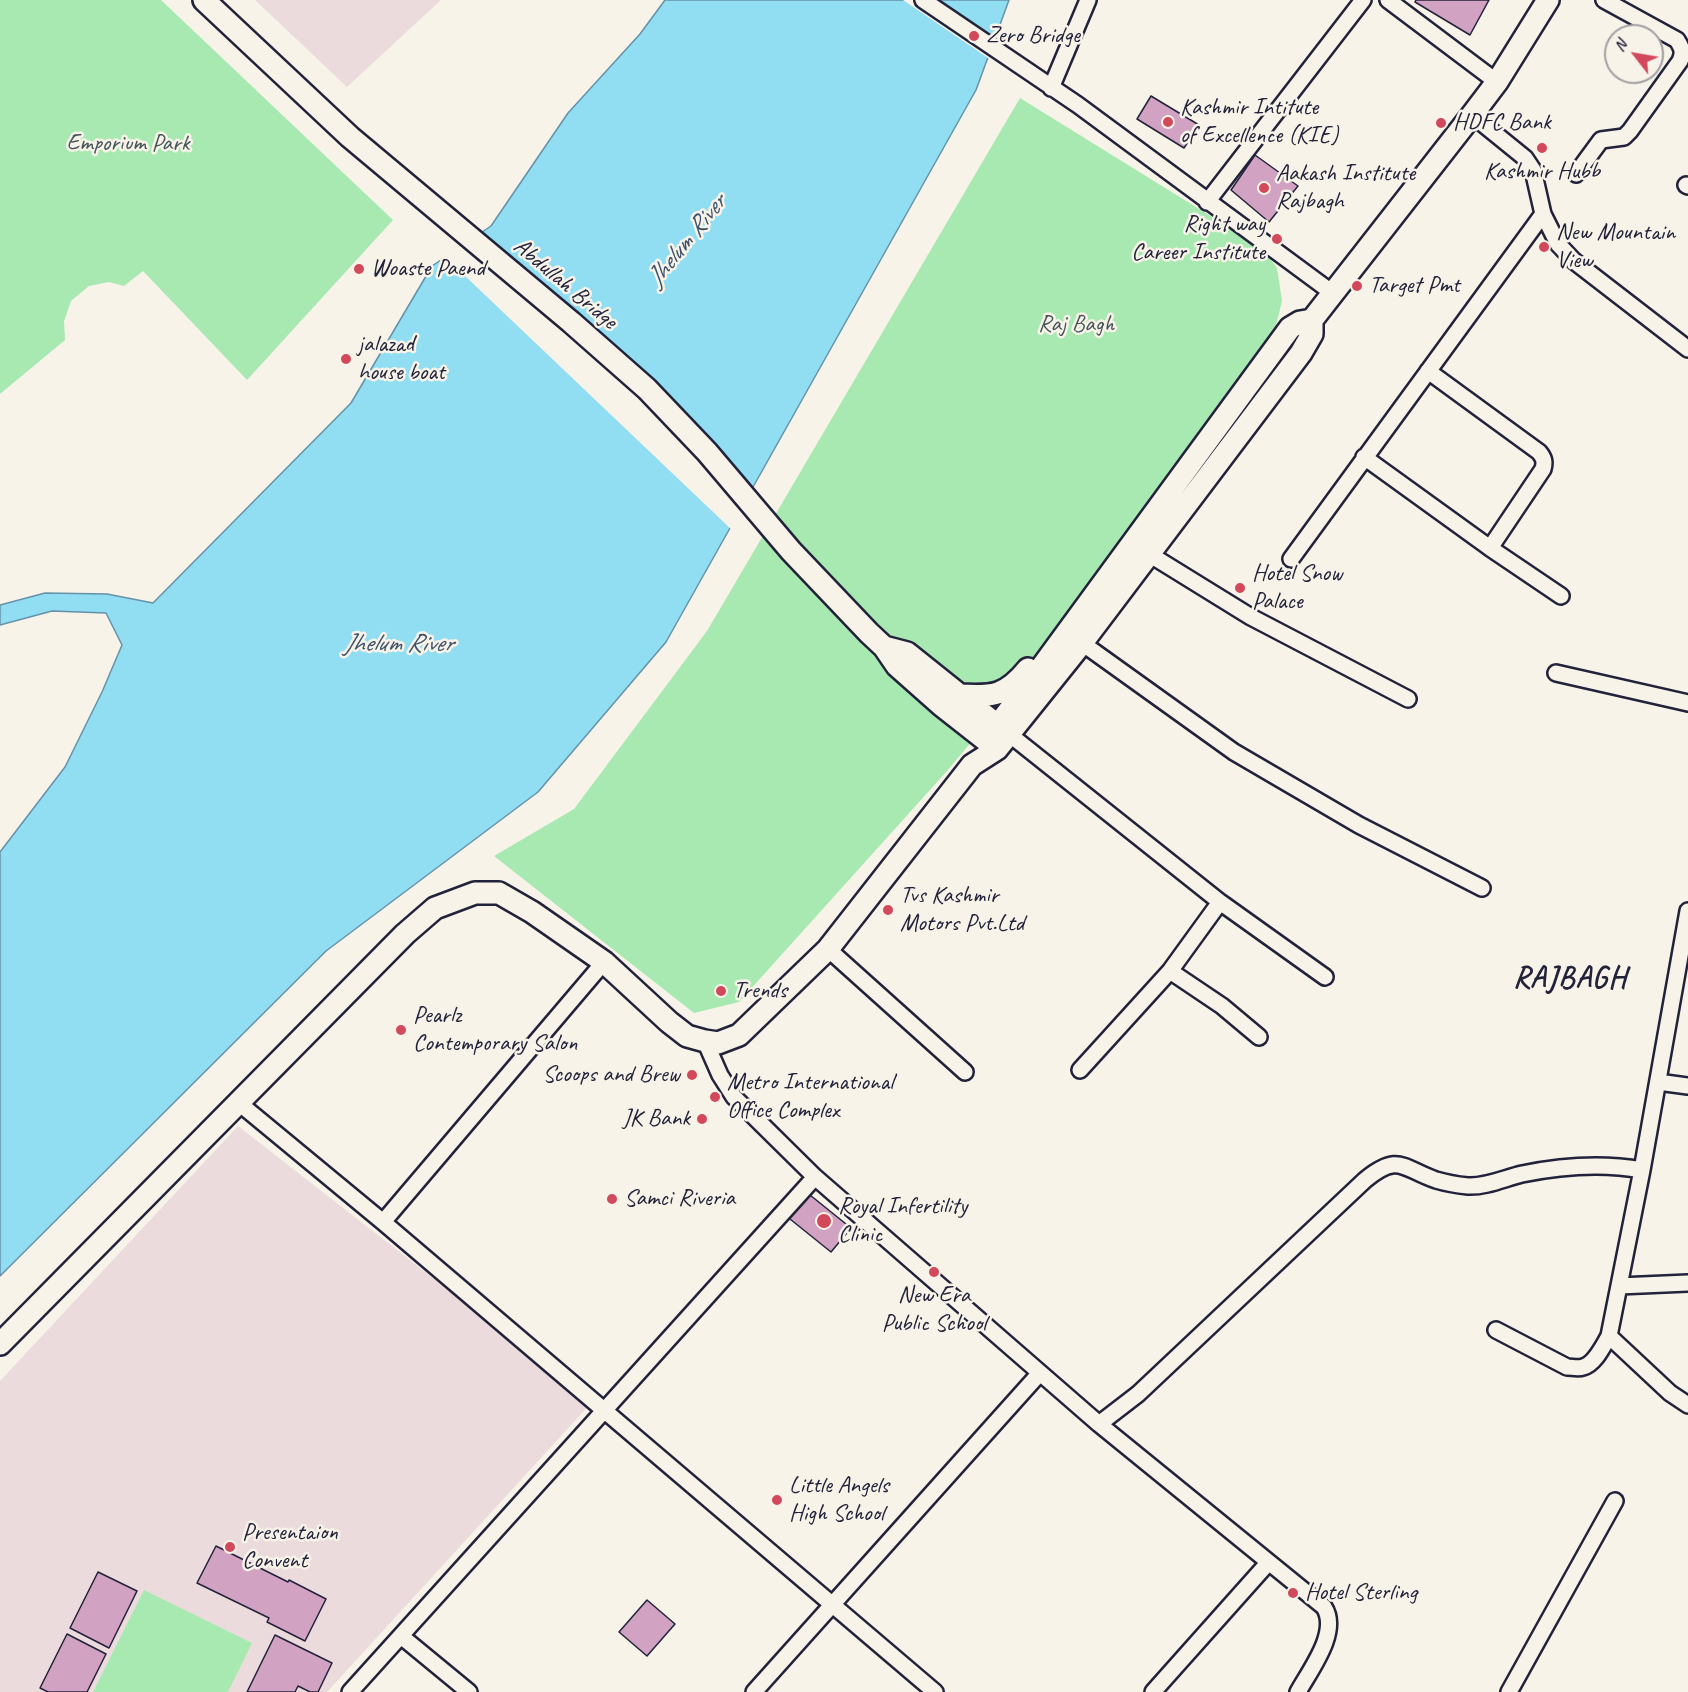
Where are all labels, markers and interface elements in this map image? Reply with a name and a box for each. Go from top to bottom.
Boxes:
place label: Zero Bridge [986,22,1080,50]
north arrow [1604,24,1664,84]
marker: Zero Bridge [967,29,981,43]
text: N [1609,36,1631,55]
place label: Kashmir Intitute of Excellence (KIE) [1180,94,1338,150]
place label: HDFC Bank [1453,109,1551,137]
marker: Kashmir Intitute of Excellence (KIE) [1161,115,1175,129]
marker: HDFC Bank [1434,116,1448,130]
park label: Emporium Park [67,130,189,158]
marker: Kashmir Hubb [1535,141,1549,155]
place label: Kashmir Hubb [1484,158,1600,186]
place label: Aakash Institute Rajbagh [1276,160,1415,216]
marker: Aakash Institute Rajbagh [1257,181,1271,195]
water label: Jhelum River [641,189,733,293]
place label: Right way Career Institute [1131,211,1265,267]
place label: New Mountain View [1556,219,1675,275]
street label: Abdullah Bridge [507,232,623,336]
marker: Right way Career Institute [1270,232,1284,246]
marker: New Mountain View [1537,240,1551,254]
place label: Woaste Paend [371,255,485,283]
marker: Woaste Paend [352,262,366,276]
place label: Target Pmt [1369,272,1460,300]
marker: Target Pmt [1350,279,1364,293]
park label: Raj Bagh [1038,311,1114,339]
place label: jalazad house boat [358,331,445,387]
marker: jalazad house boat [339,352,353,366]
place label: Hotel Snow Palace [1252,560,1342,616]
marker: Hotel Snow Palace [1233,581,1247,595]
water label: Jhelum River [343,628,453,660]
place label: Tvs Kashmir Motors Pvt.Ltd [900,882,1024,938]
marker: Tvs Kashmir Motors Pvt.Ltd [881,903,895,917]
district label: RAJBAGH [1513,961,1627,997]
place label: Trends [733,977,787,1005]
marker: Trends [714,984,728,998]
place label: Pearlz Contemporary Salon [413,1002,577,1058]
marker: Pearlz Contemporary Salon [394,1023,408,1037]
place label: Scoops and Brew [542,1061,680,1089]
marker: Scoops and Brew [685,1068,699,1082]
place label: Metro International Office Complex [727,1069,893,1125]
marker: Metro International Office Complex [708,1090,722,1104]
place label: JK Bank [622,1105,690,1133]
marker: JK Bank [695,1112,709,1126]
place label: Samci Riveria [624,1185,735,1213]
marker: Samci Riveria [605,1192,619,1206]
place label: Royal Infertility Clinic [838,1193,967,1249]
marker: Royal Infertility Clinic [815,1212,833,1230]
marker: New Era Public School [927,1265,941,1279]
place label: New Era Public School [882,1282,986,1338]
place label: Little Angels High School [789,1472,889,1528]
marker: Little Angels High School [770,1493,784,1507]
place label: Presentaion Convent [242,1519,338,1575]
marker: Presentaion Convent [223,1540,237,1554]
place label: Hotel Sterling [1305,1579,1417,1607]
marker: Hotel Sterling [1286,1586,1300,1600]

